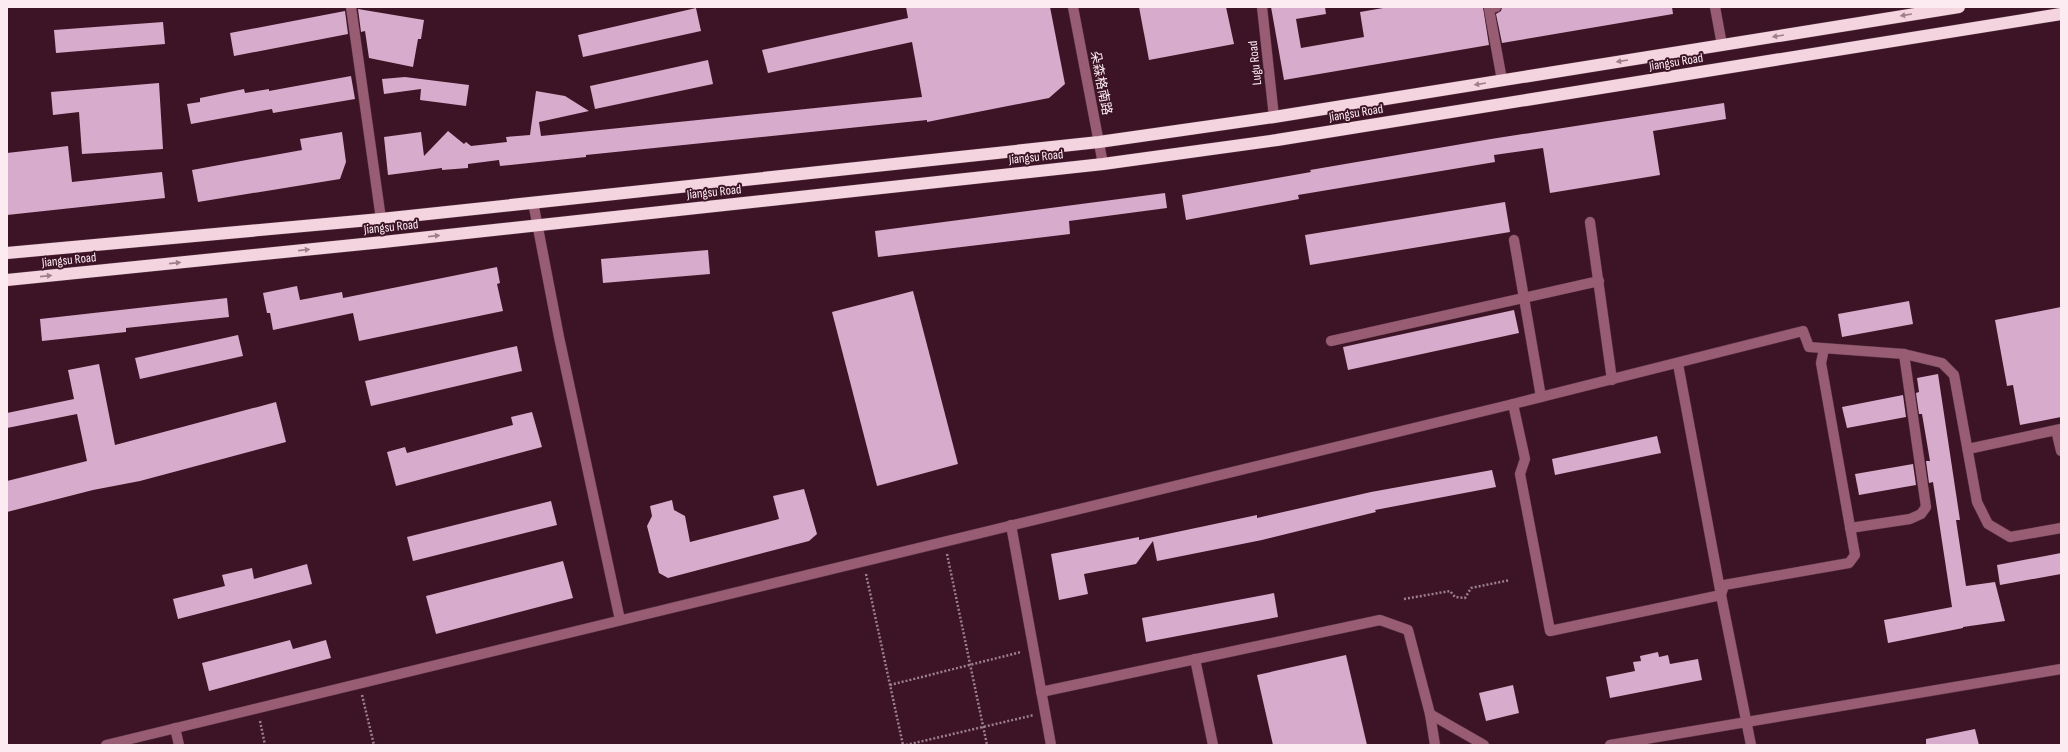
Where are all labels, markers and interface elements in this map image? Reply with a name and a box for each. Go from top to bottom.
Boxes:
one-way arrow [1900,13,1912,19]
one-way arrow [1772,33,1784,39]
street label: Lugu Road [1245,40,1265,86]
street label: 朵森格南路 [1087,50,1115,116]
street label: Jiangsu Road [1647,50,1704,74]
one-way arrow [1616,58,1628,64]
one-way arrow [1474,81,1486,87]
street label: Jiangsu Road [1327,101,1384,125]
street label: Jiangsu Road [1007,146,1064,168]
street label: Jiangsu Road [685,181,742,203]
street label: Jiangsu Road [362,216,419,238]
one-way arrow [428,233,440,240]
one-way arrow [298,247,311,253]
street label: Jiangsu Road [40,249,97,271]
one-way arrow [169,260,181,267]
one-way arrow [40,273,52,280]

